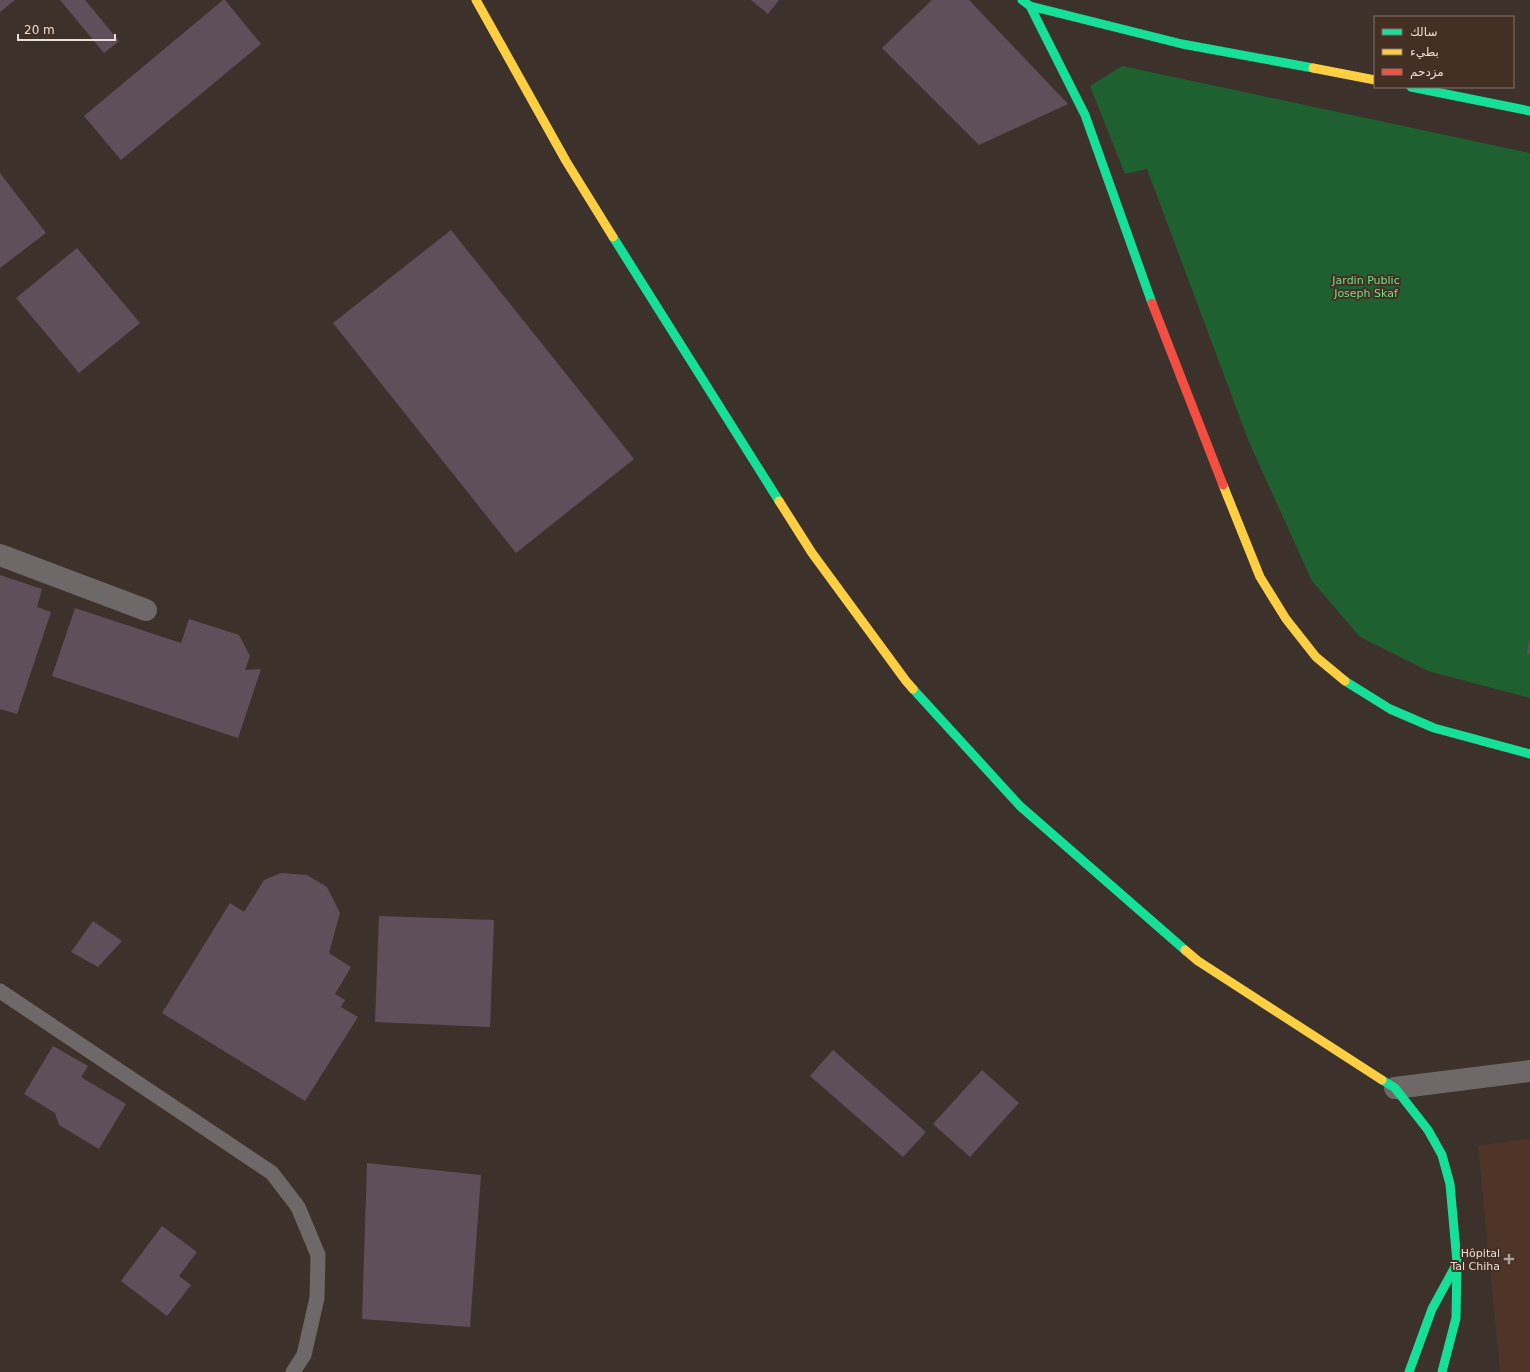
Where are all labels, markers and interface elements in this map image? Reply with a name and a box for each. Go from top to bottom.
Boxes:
scale bar [18,16,115,42]
legend [1374,16,1514,88]
text: 20 m [24,23,55,37]
text: سالك [1410,25,1437,39]
text: بطيء [1410,45,1439,59]
text: مزدحم [1410,65,1444,80]
park label: Jardin Public Joseph Skaf [1331,274,1400,300]
place label: Hôpital Tal Chiha [1449,1247,1500,1273]
marker: Hôpital Tal Chiha [1503,1253,1515,1265]

